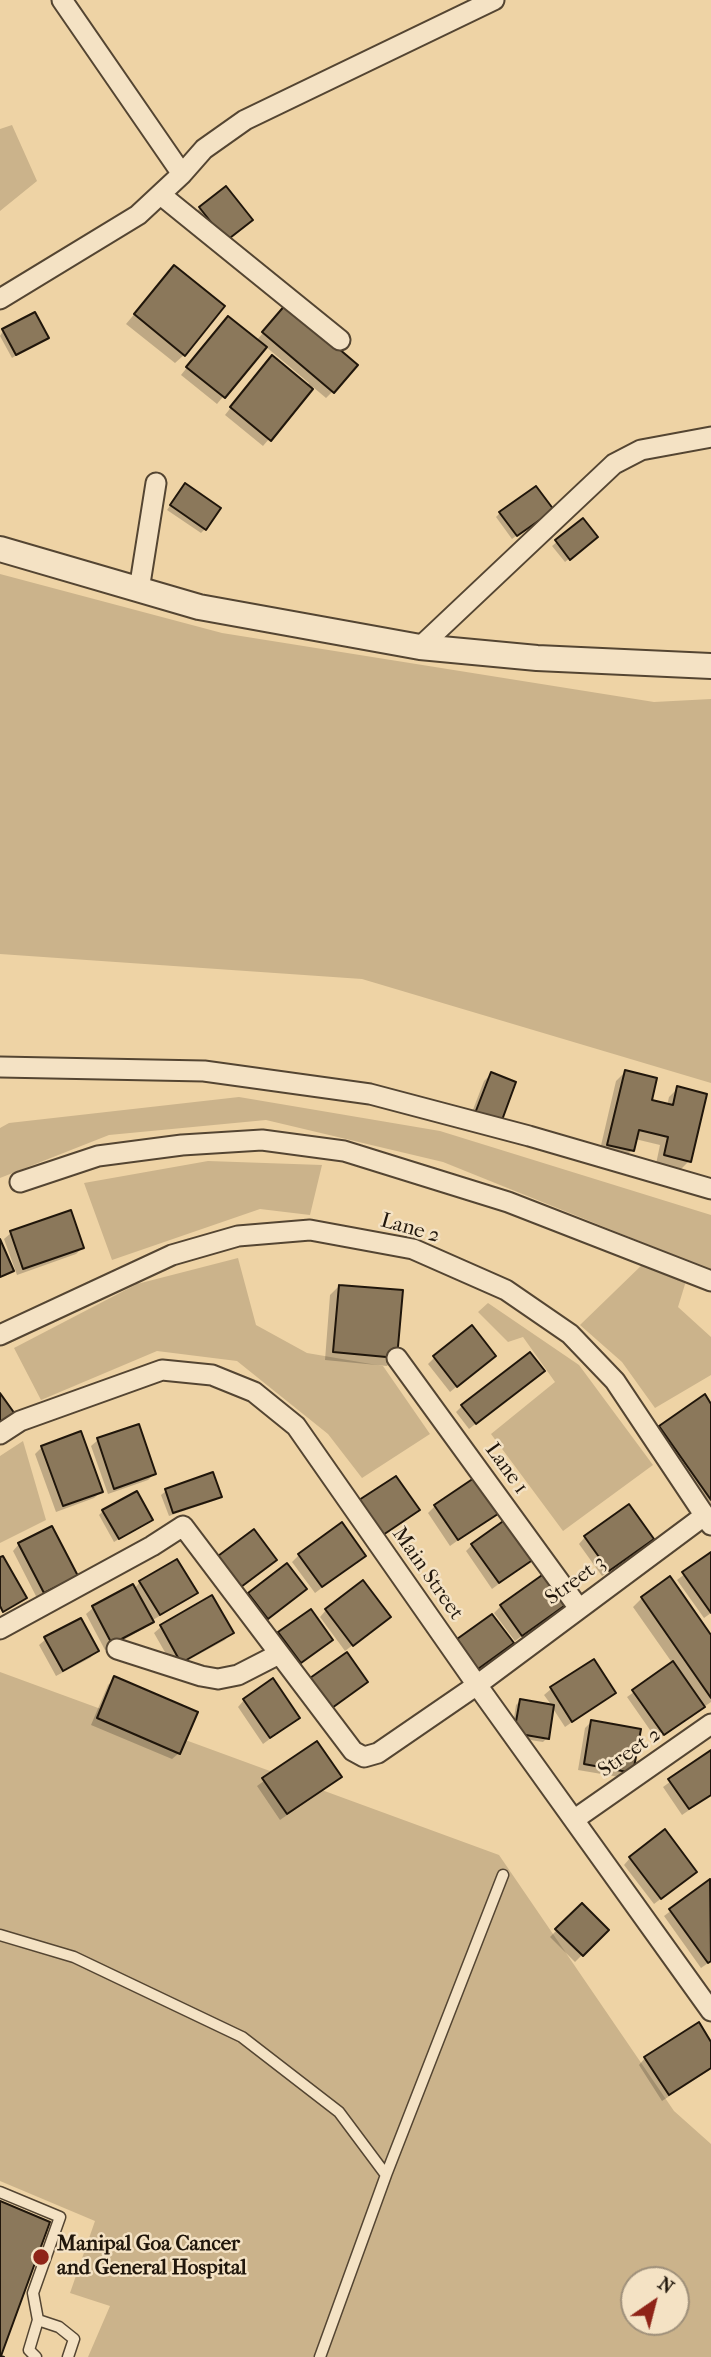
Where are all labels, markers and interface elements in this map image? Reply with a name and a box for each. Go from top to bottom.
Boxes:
street label: Lane 2 [378,1209,442,1249]
street label: Lane 1 [479,1439,533,1499]
street label: Main Street [386,1523,468,1625]
street label: Street 3 [541,1551,611,1611]
street label: Street 2 [594,1722,666,1784]
place label: Manipal Goa Cancer and General Hospital [57,2232,247,2282]
marker: Manipal Goa Cancer and General Hospital [31,2247,51,2267]
north arrow [620,2266,690,2336]
text: N [654,2272,678,2299]

